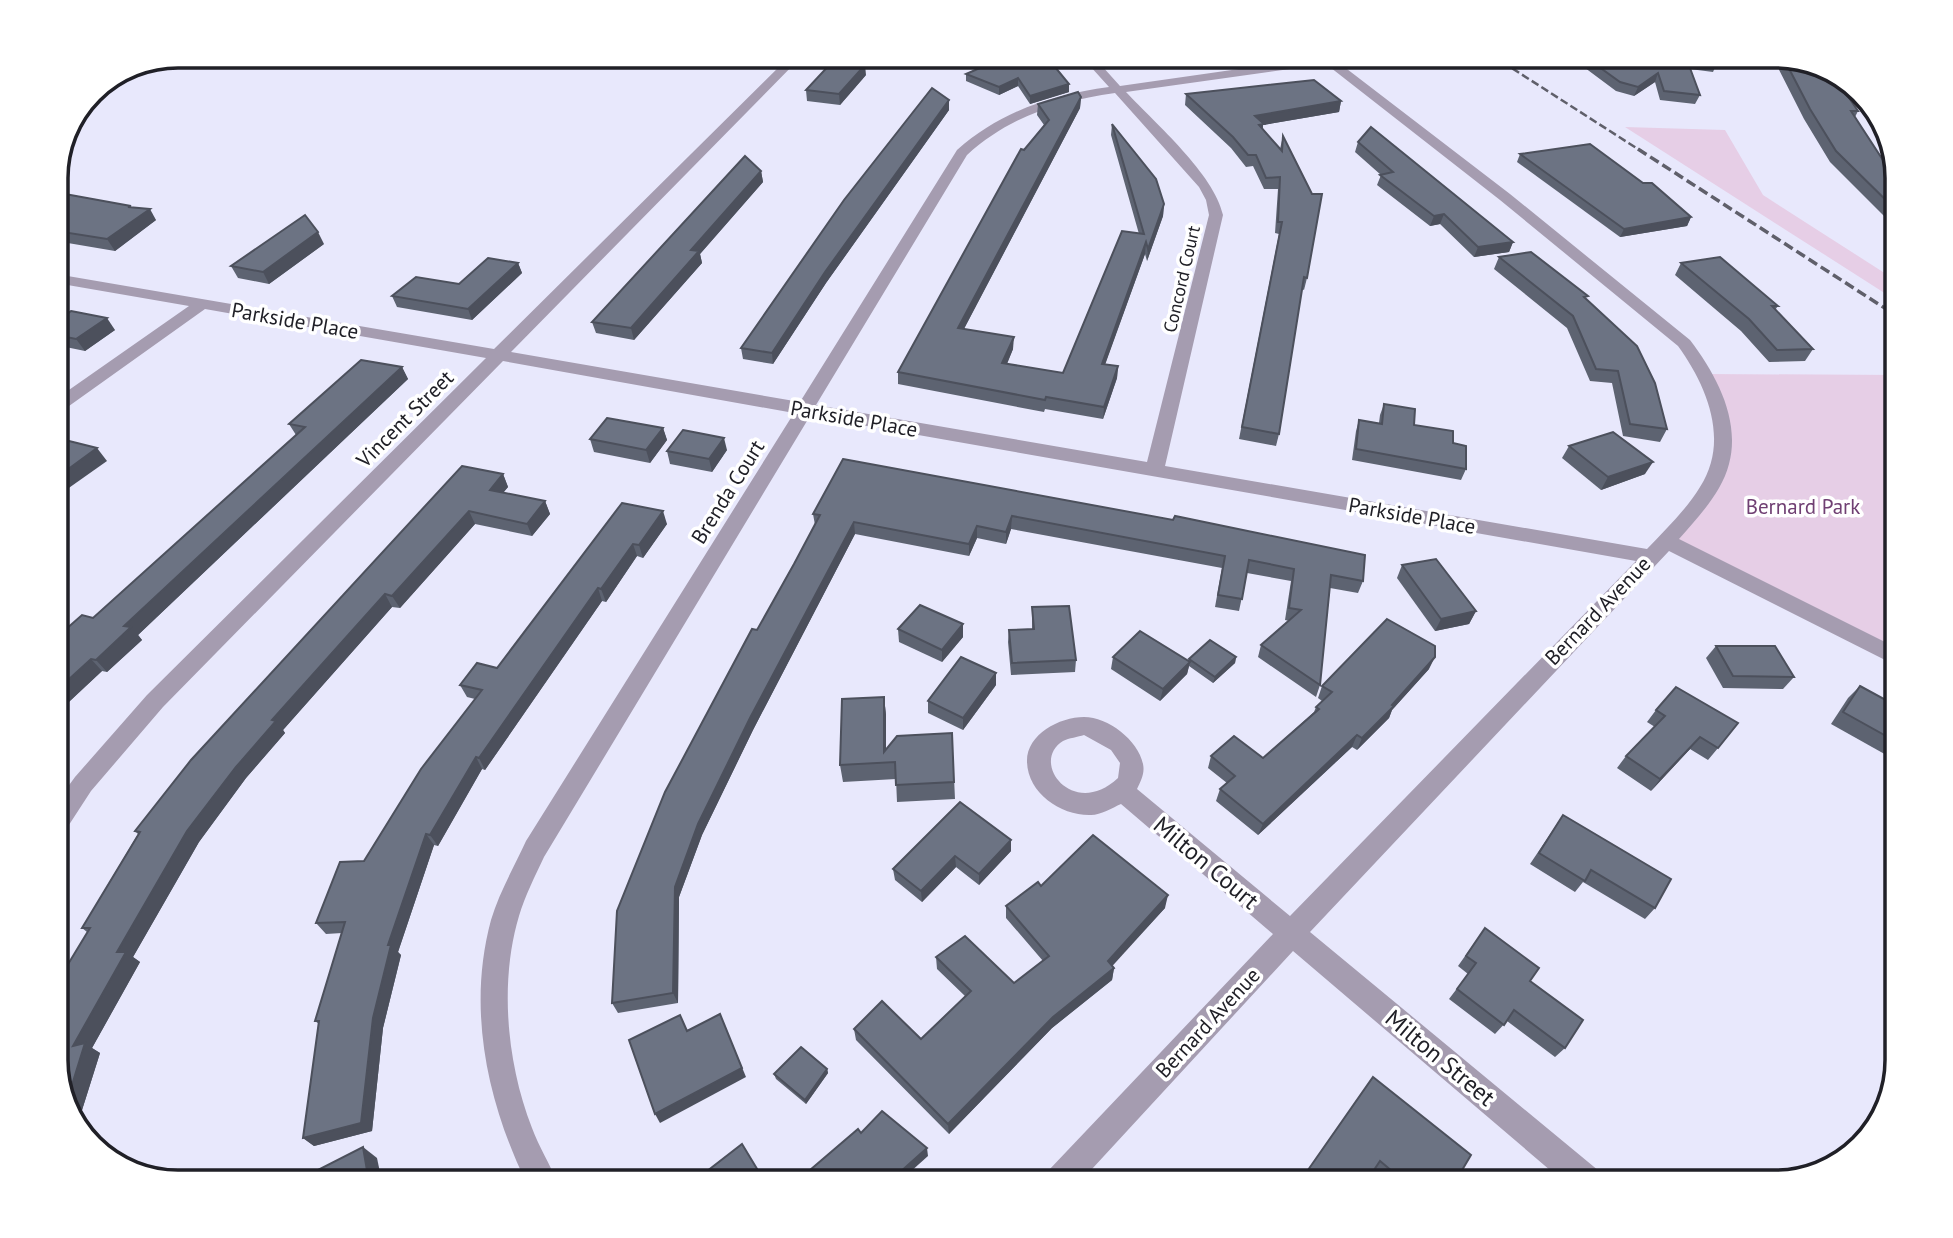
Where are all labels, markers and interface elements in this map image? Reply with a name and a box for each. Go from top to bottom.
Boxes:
street label: Concord Court [1158,223,1205,335]
street label: Parkside Place [229,296,361,345]
street label: Vincent Street [350,364,459,474]
street label: Parkside Place [788,394,920,443]
street label: Brenda Court [685,435,770,549]
street label: Parkside Place [1346,491,1478,540]
park label: Bernard Park [1746,493,1860,520]
street label: Bernard Avenue [1539,551,1656,671]
street label: Milton Court [1147,809,1265,916]
street label: Bernard Avenue [1150,962,1266,1083]
street label: Milton Street [1379,1003,1502,1113]

